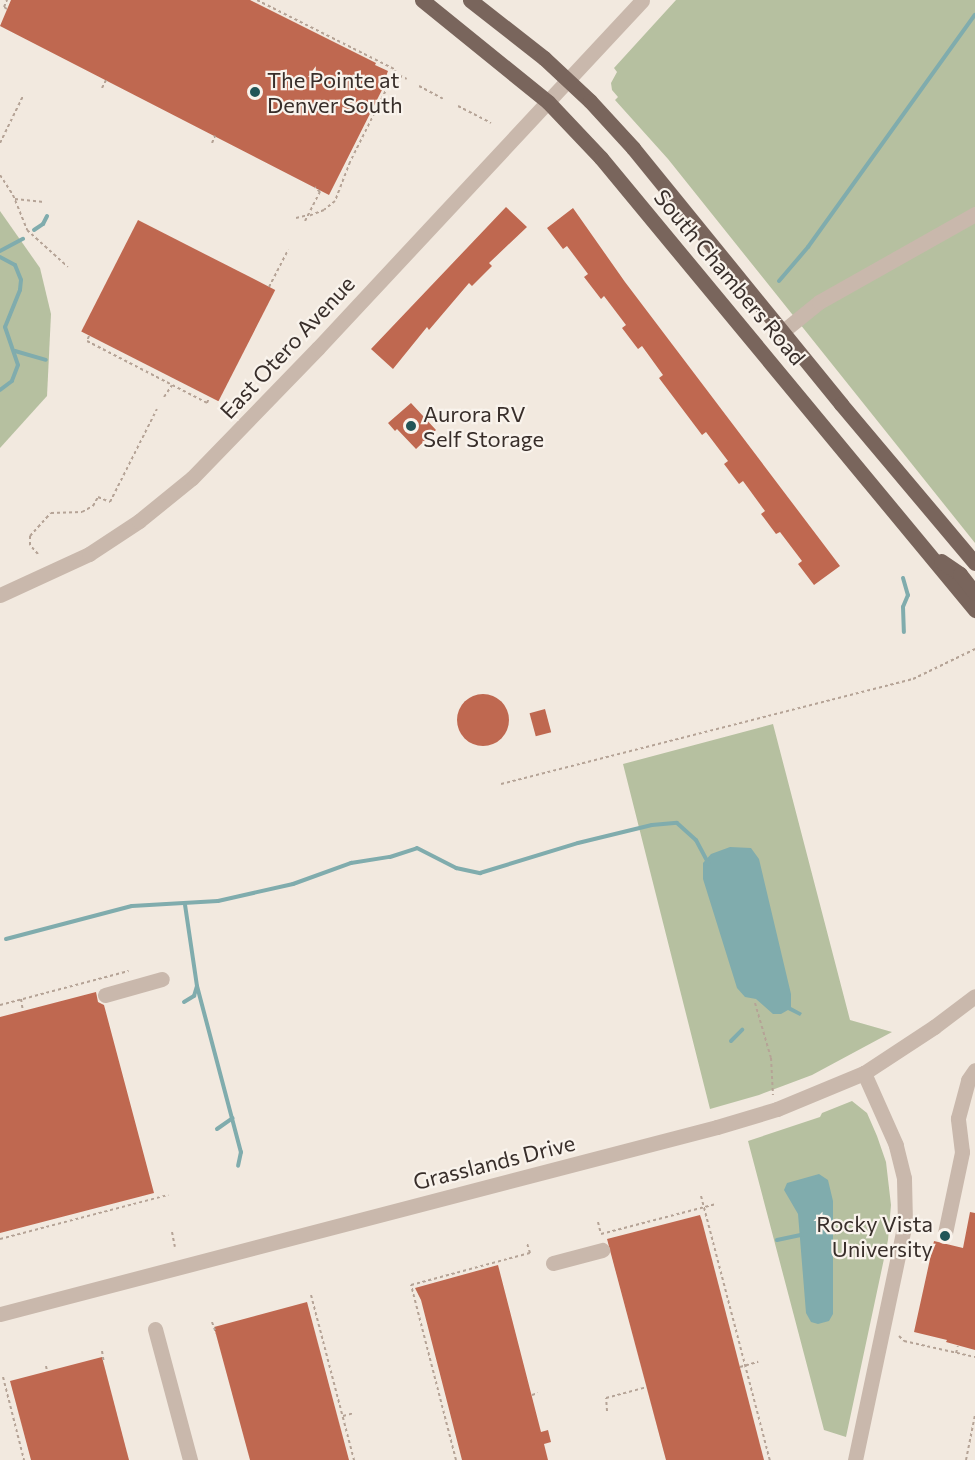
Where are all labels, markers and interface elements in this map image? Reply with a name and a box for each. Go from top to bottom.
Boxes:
place label: The Pointe at Denver South [267,66,403,118]
marker: The Pointe at Denver South [248,85,262,99]
street label: South Chambers Road [649,184,811,370]
street label: East Otero Avenue [214,270,360,424]
place label: Aurora RV Self Storage [423,400,544,452]
marker: Aurora RV Self Storage [404,419,418,433]
street label: Grasslands Drive [410,1129,578,1195]
place label: Rocky Vista University [816,1210,933,1262]
marker: Rocky Vista University [938,1229,952,1243]

